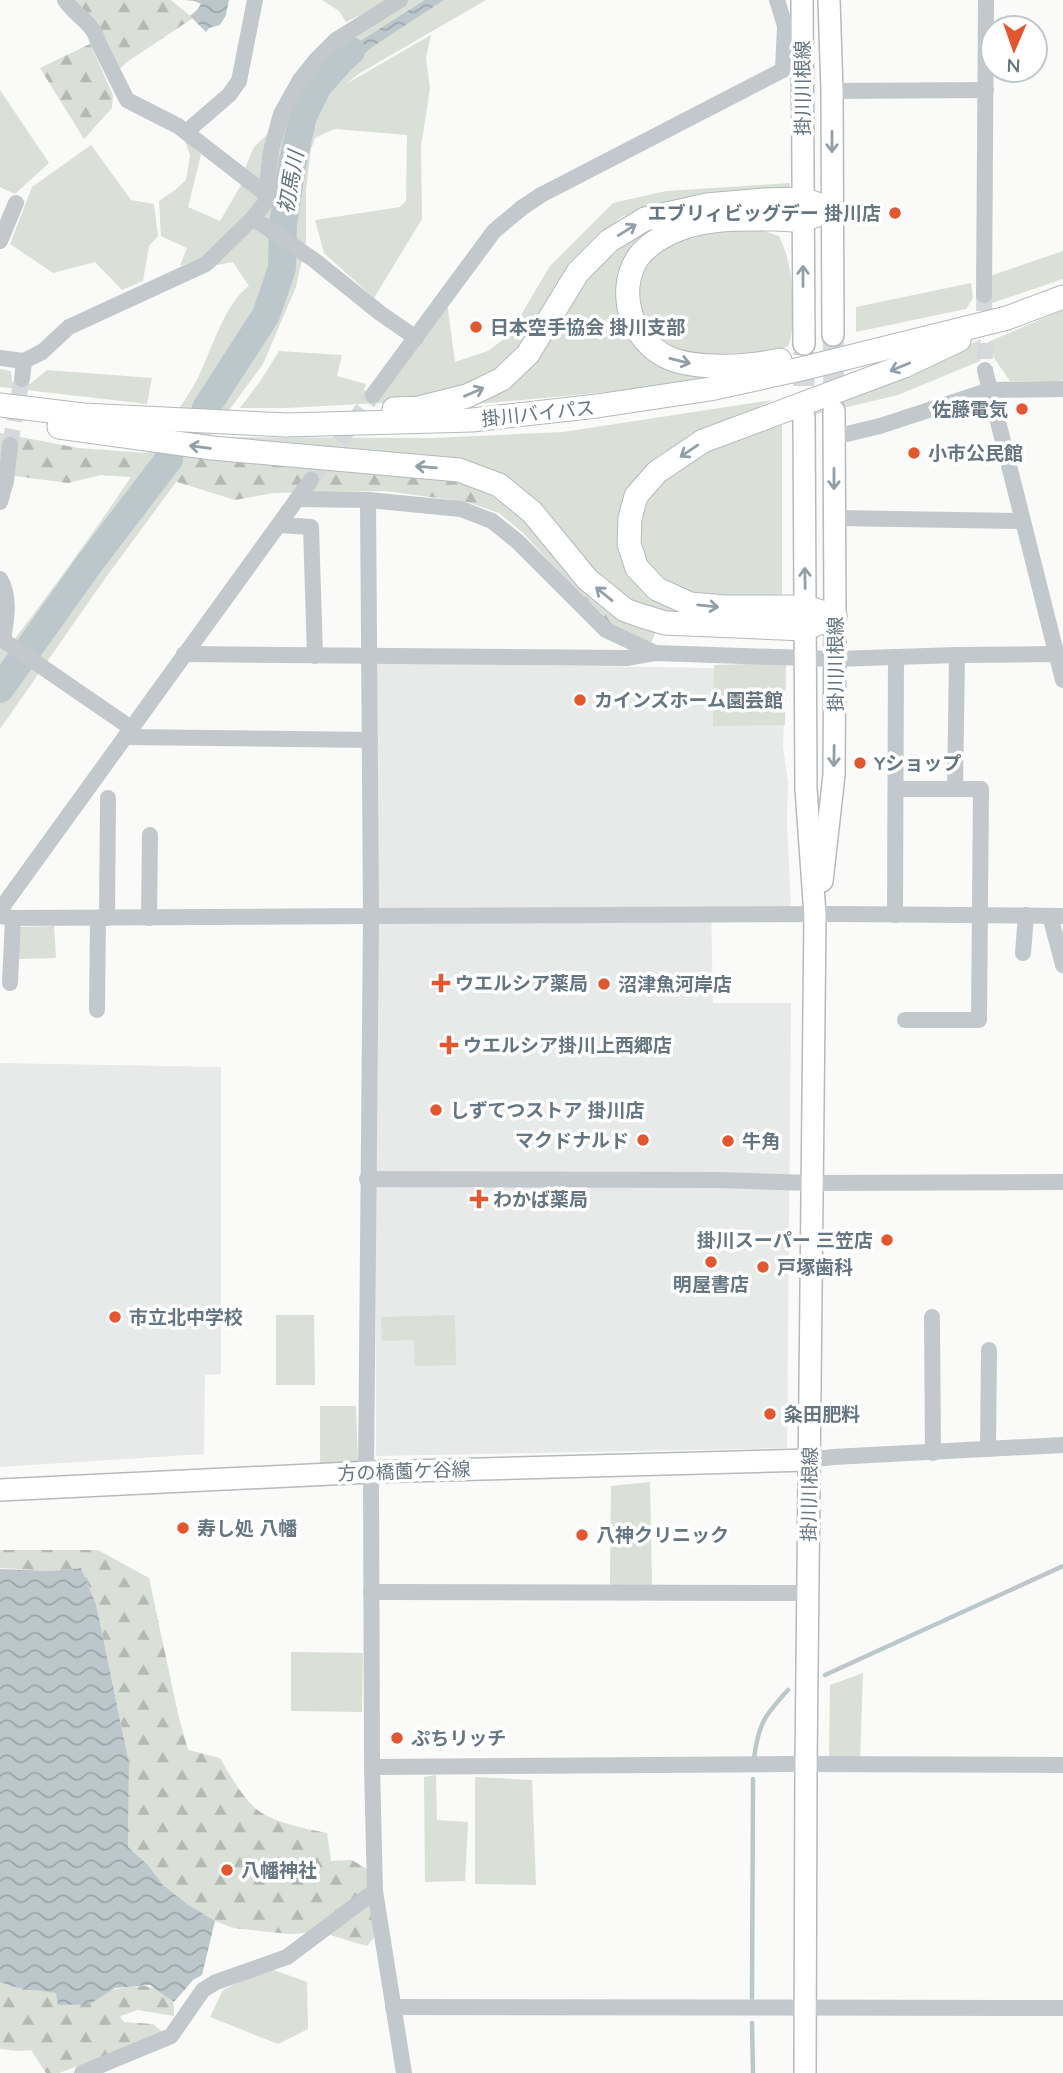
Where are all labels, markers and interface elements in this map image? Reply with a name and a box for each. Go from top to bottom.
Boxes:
north arrow [979,14,1049,84]
street label: 掛川川根線 [790,40,814,136]
text: N [1006,54,1021,78]
one-way arrow [825,130,839,153]
water label: 初馬川 [272,147,309,215]
place label: エブリィビッグデー 掛川店 [648,201,881,225]
marker: エブリィビッグデー 掛川店 [887,205,903,221]
one-way arrow [616,223,636,237]
one-way arrow [796,264,810,287]
place label: 日本空手協会 掛川支部 [490,315,685,339]
marker: 日本空手協会 掛川支部 [468,319,484,335]
one-way arrow [669,355,691,368]
one-way arrow [890,361,912,374]
one-way arrow [463,385,484,398]
street label: 掛川バイパス [480,395,596,431]
place label: 佐藤電気 [932,397,1008,421]
marker: 佐藤電気 [1014,401,1030,417]
one-way arrow [189,440,212,453]
place label: 小市公民館 [928,441,1023,465]
one-way arrow [680,443,699,458]
marker: 小市公民館 [906,445,922,461]
one-way arrow [415,460,438,473]
one-way arrow [827,467,841,490]
one-way arrow [798,567,812,590]
one-way arrow [596,586,614,601]
one-way arrow [696,600,719,613]
street label: 掛川川根線 [823,616,847,712]
place label: カインズホーム園芸館 [594,688,783,712]
marker: カインズホーム園芸館 [572,692,588,708]
one-way arrow [827,744,841,767]
place label: Yショップ [874,751,961,775]
marker: Yショップ [852,755,868,771]
place label: ウエルシア薬局 [455,971,588,995]
place label: 沼津魚河岸店 [618,972,732,996]
marker: ウエルシア薬局 [433,975,449,991]
marker: 沼津魚河岸店 [596,976,612,992]
place label: ウエルシア掛川上西郷店 [463,1033,672,1057]
marker: ウエルシア掛川上西郷店 [441,1037,457,1053]
place label: しずてつストア 掛川店 [450,1098,645,1122]
marker: しずてつストア 掛川店 [428,1102,444,1118]
place label: マクドナルド [515,1128,629,1152]
place label: 牛角 [742,1129,780,1153]
marker: マクドナルド [635,1132,651,1148]
marker: 牛角 [720,1133,736,1149]
place label: わかば薬局 [493,1187,588,1211]
marker: わかば薬局 [471,1191,487,1207]
place label: 掛川スーパー 三笠店 [697,1228,873,1252]
marker: 掛川スーパー 三笠店 [879,1232,895,1248]
marker: 明屋書店 [703,1254,719,1270]
place label: 戸塚歯科 [777,1255,853,1279]
marker: 戸塚歯科 [755,1259,771,1275]
place label: 明屋書店 [673,1272,749,1296]
place label: 市立北中学校 [129,1305,243,1329]
marker: 市立北中学校 [107,1309,123,1325]
place label: 粂田肥料 [784,1402,860,1426]
marker: 粂田肥料 [762,1406,778,1422]
street label: 掛川川根線 [796,1446,822,1542]
street label: 方の橋薗ケ谷線 [337,1457,471,1485]
place label: 寿し処 八幡 [197,1516,297,1540]
marker: 寿し処 八幡 [175,1520,191,1536]
place label: 八神クリニック [596,1523,729,1547]
marker: 八神クリニック [574,1527,590,1543]
place label: ぷちリッチ [411,1726,506,1750]
marker: ぷちリッチ [389,1730,405,1746]
place label: 八幡神社 [241,1858,317,1882]
marker: 八幡神社 [219,1862,235,1878]

